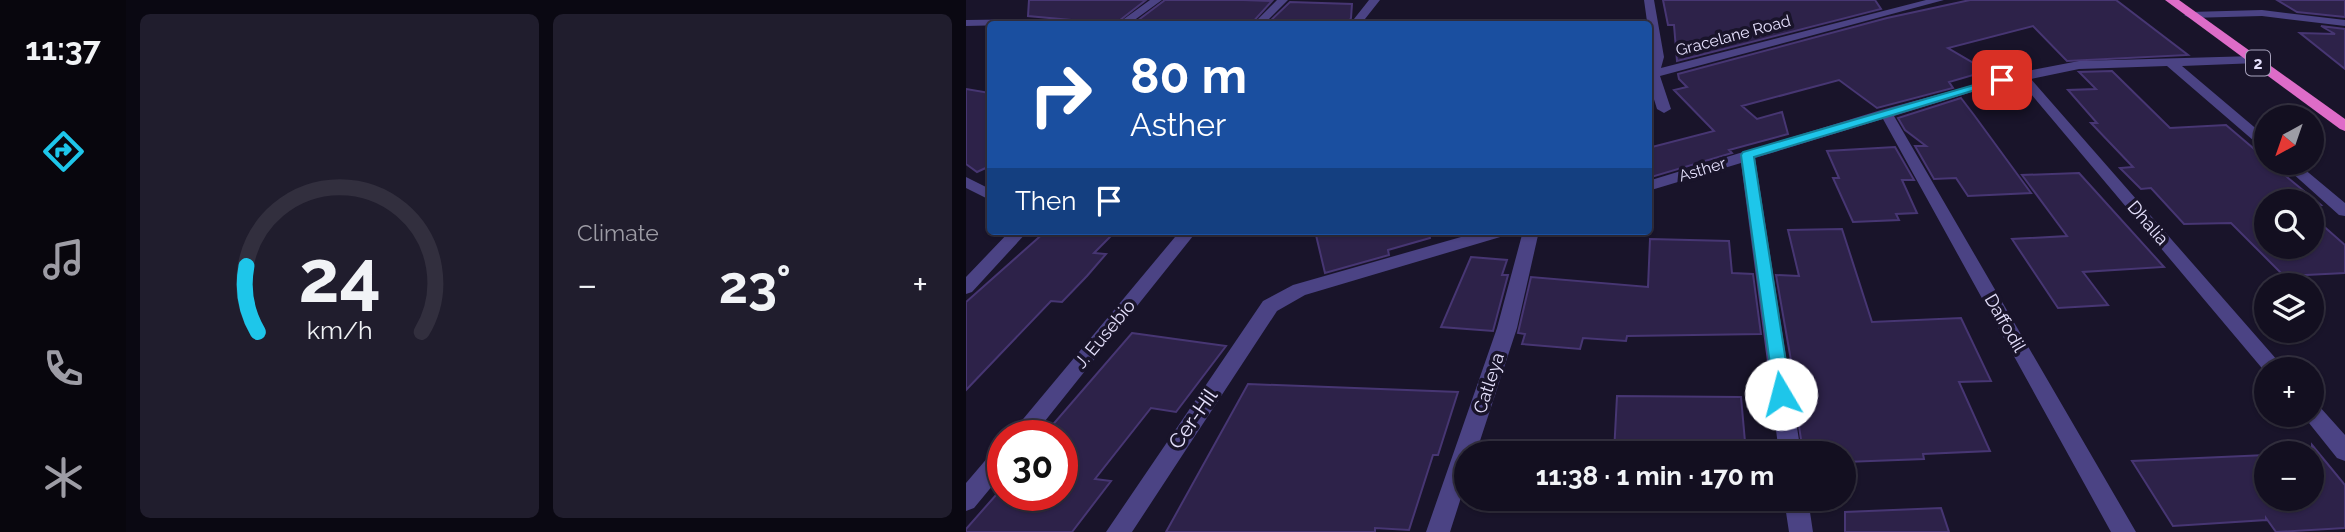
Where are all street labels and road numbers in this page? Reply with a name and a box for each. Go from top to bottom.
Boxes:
street label: Gracelane Road [1674,11,1793,60]
road number: 2 [2246,50,2270,76]
street label: Asther [1676,153,1728,186]
street label: Dhalia [2123,196,2173,249]
street label: Daffodil [1980,290,2030,356]
street label: J. Eusebio [1070,295,1139,372]
street label: Catleya [1469,350,1508,416]
street label: Cer-Hil [1163,383,1222,454]

